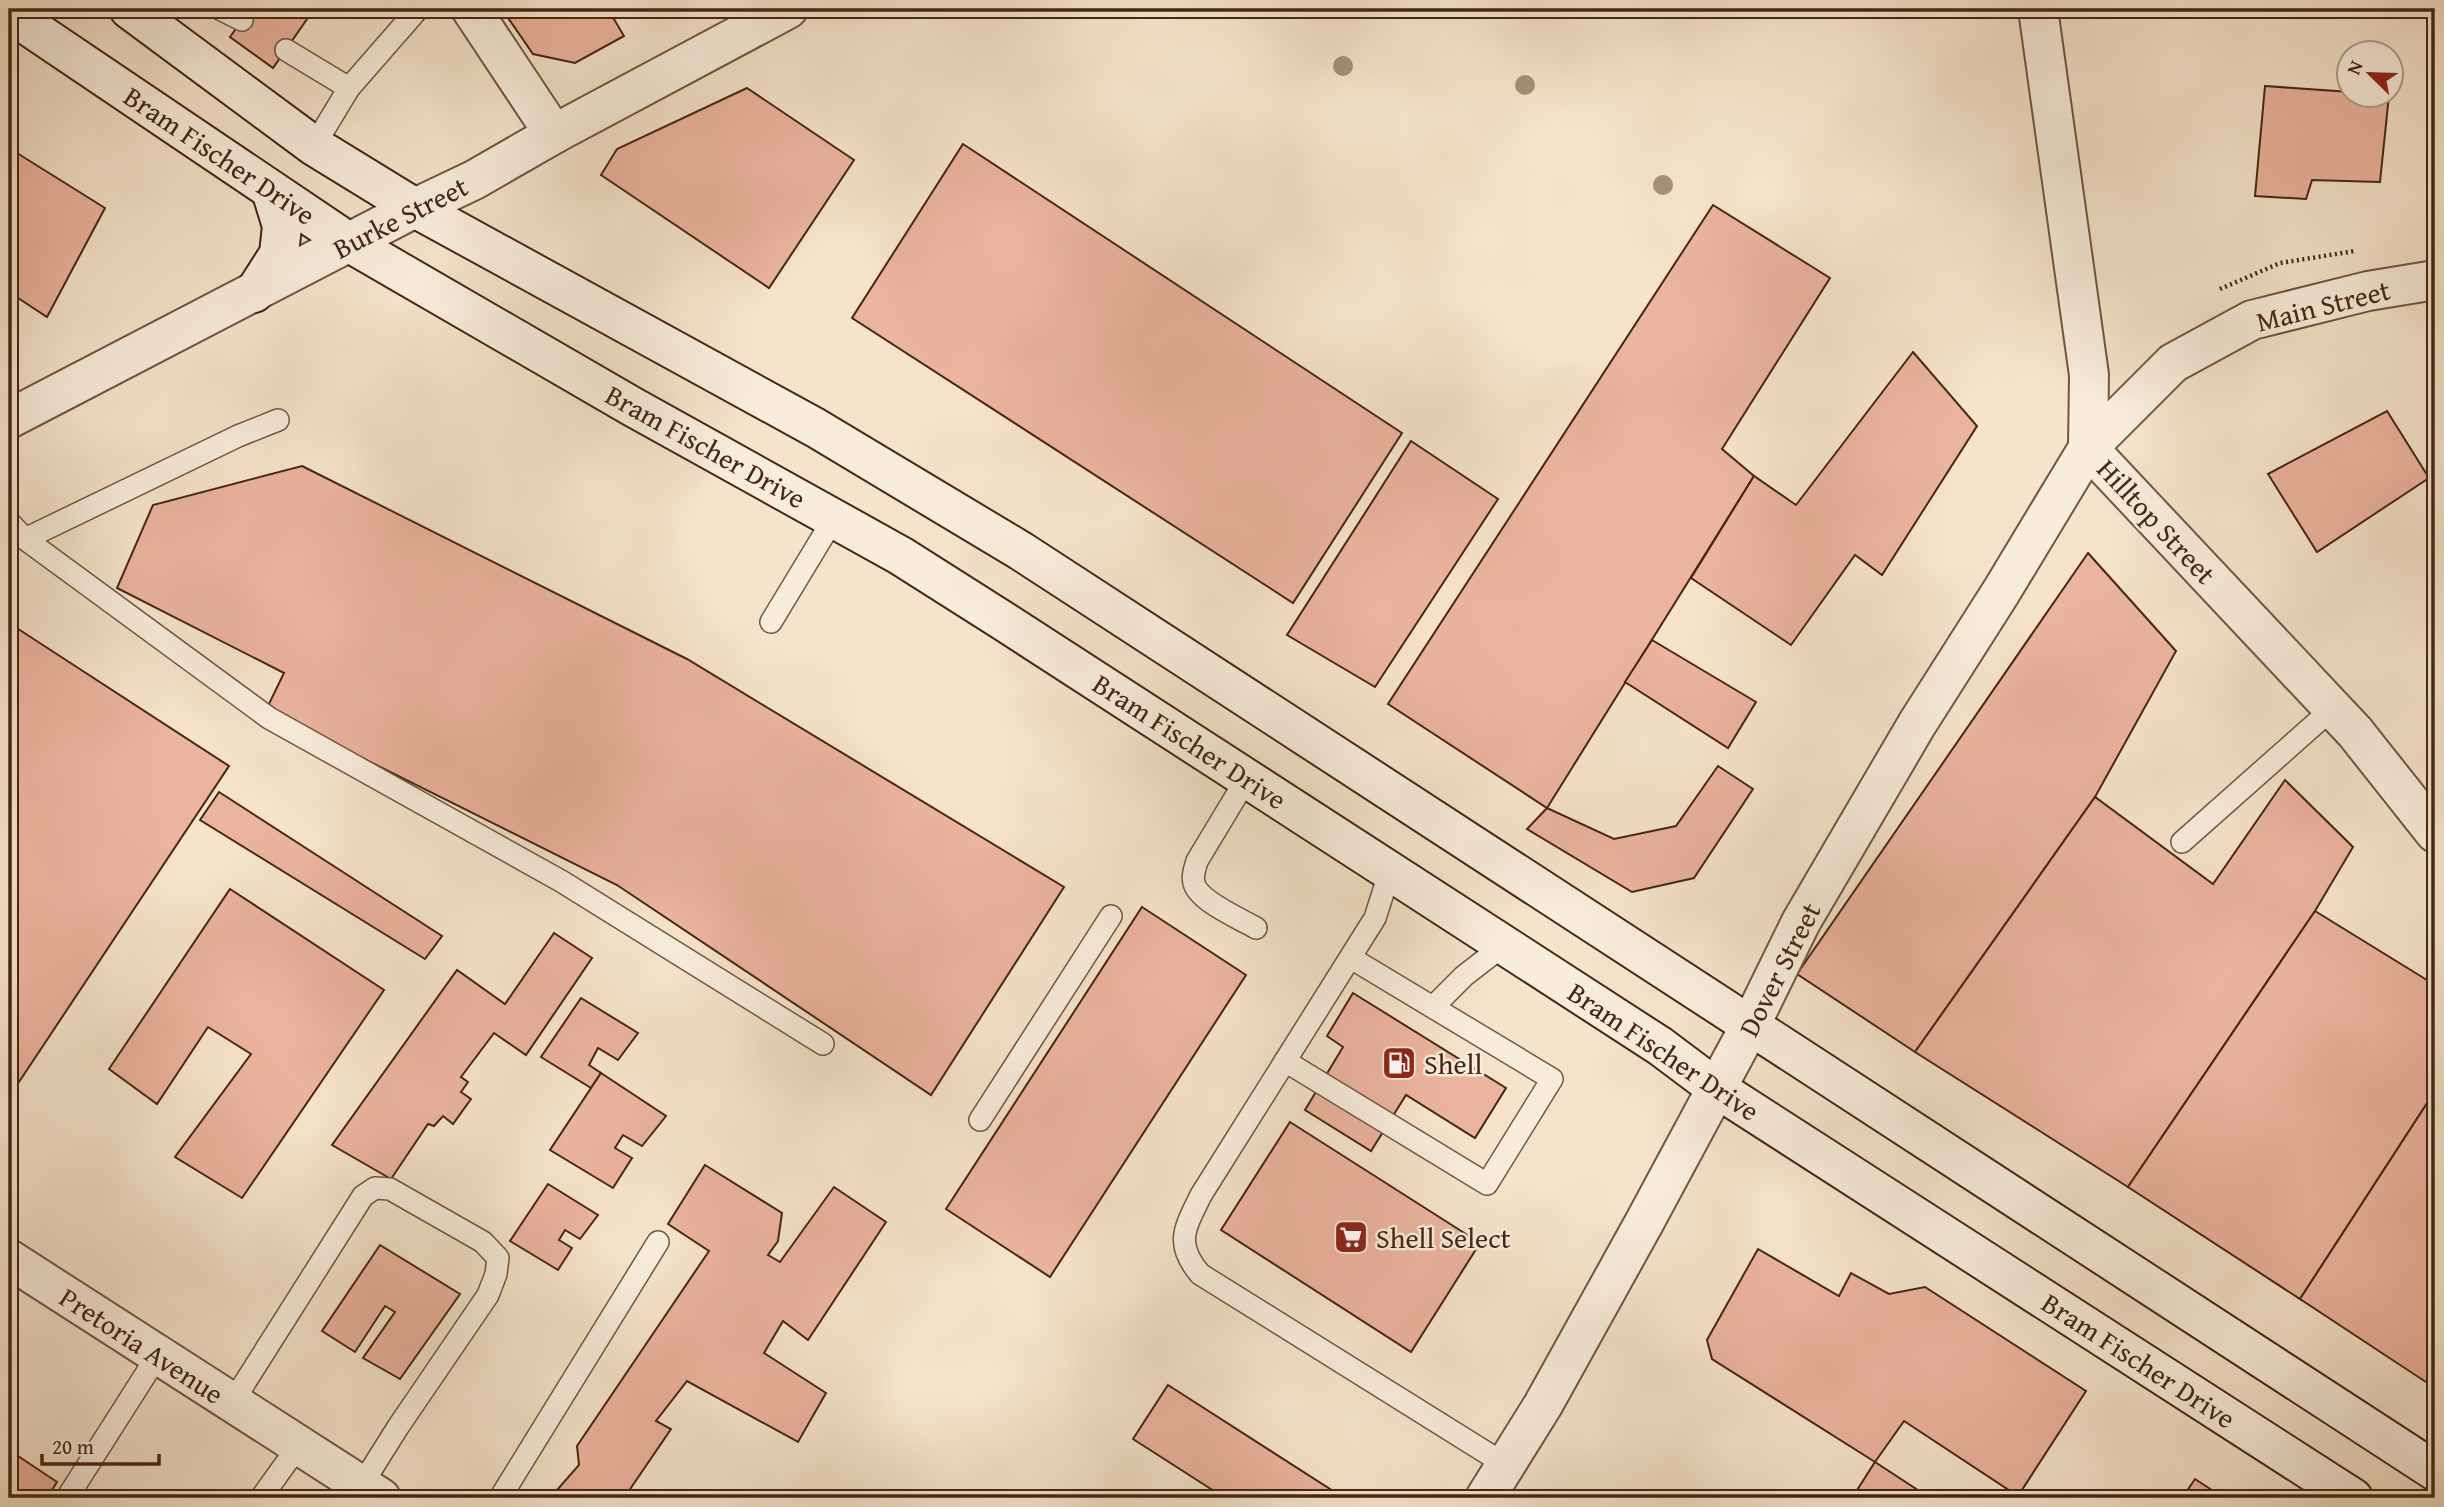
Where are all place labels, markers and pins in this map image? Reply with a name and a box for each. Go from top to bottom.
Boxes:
place label: Shell [1424,1043,1482,1084]
fuel station icon: Shell [1380,1044,1418,1082]
place label: Shell Select [1376,1217,1511,1258]
supermarket icon: Shell Select [1332,1218,1370,1256]

